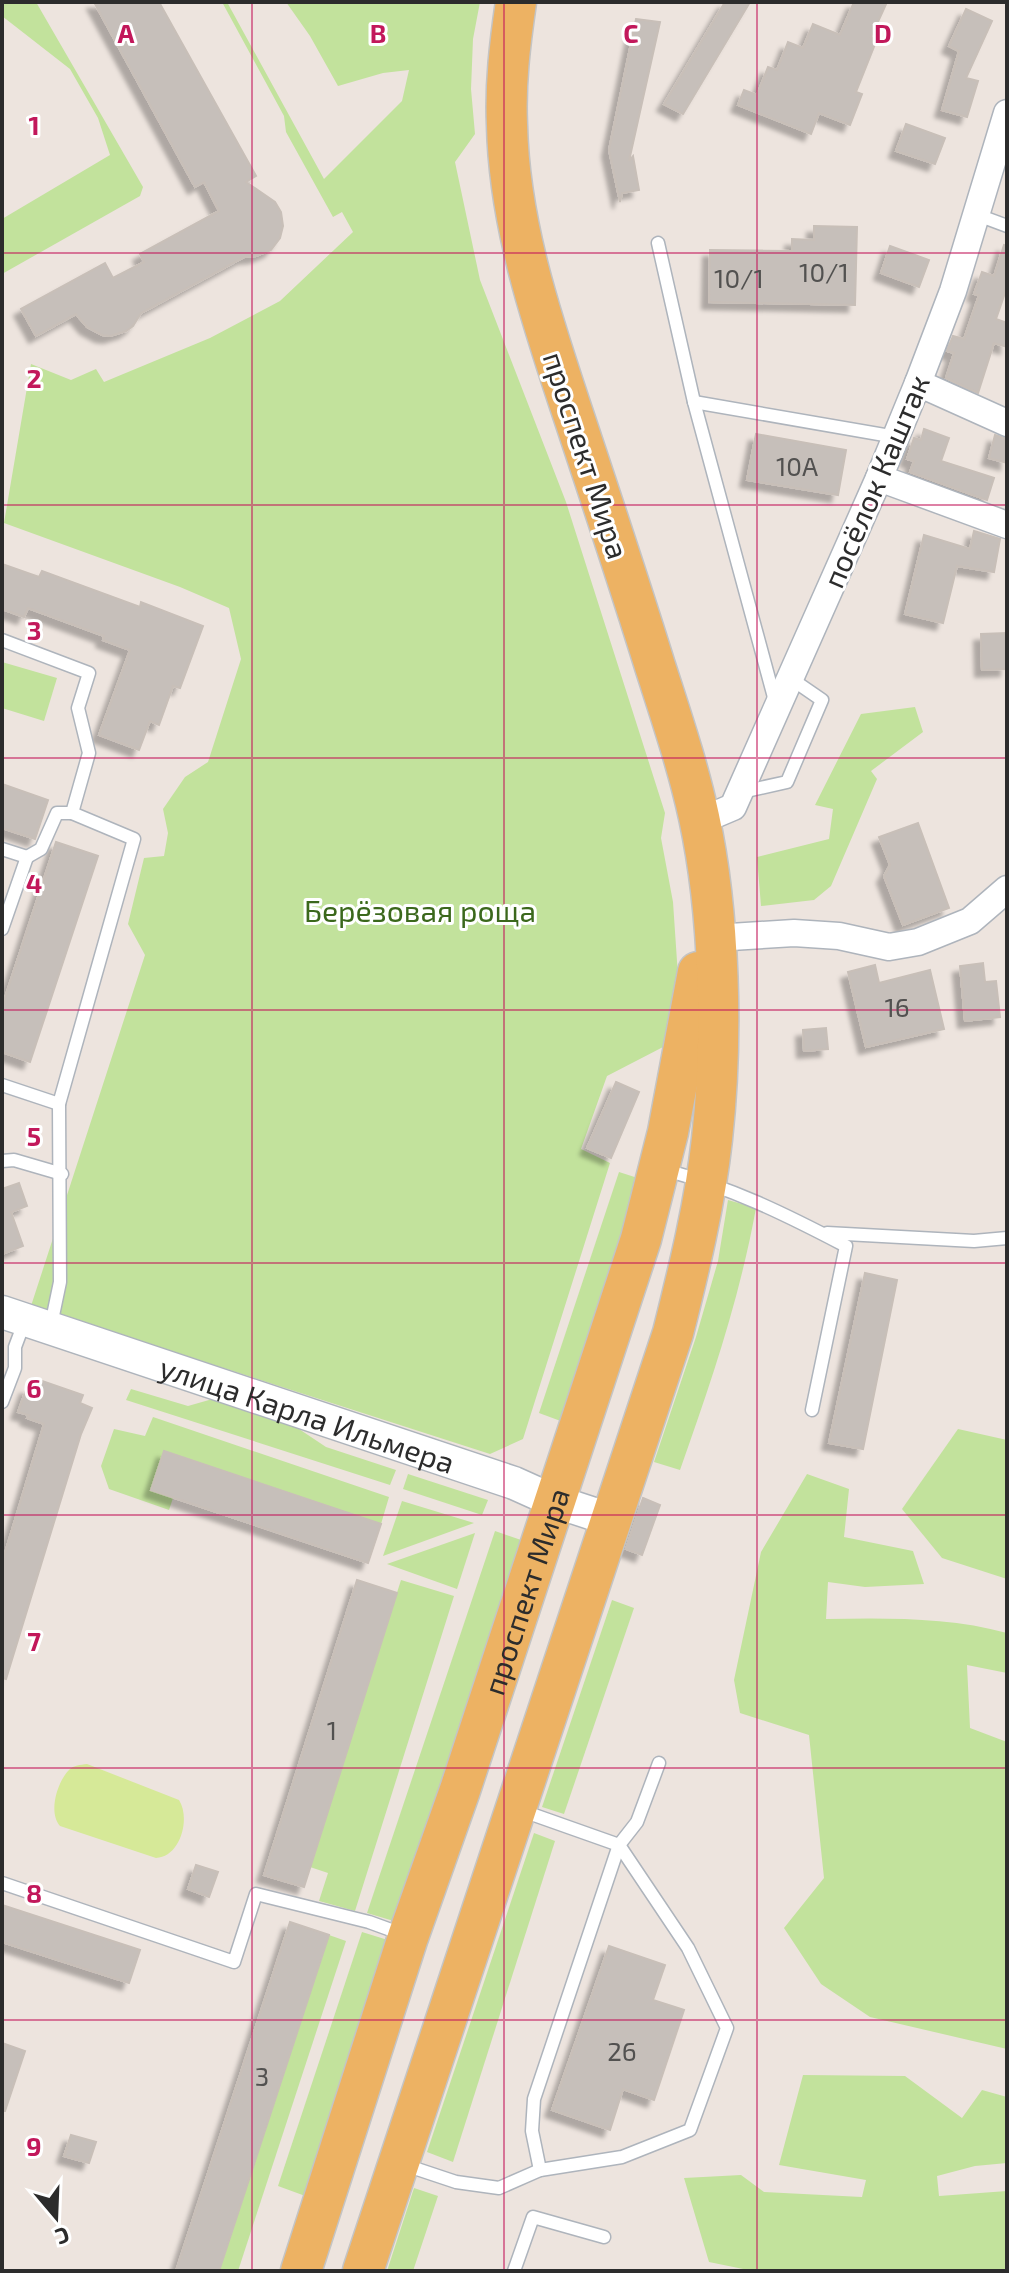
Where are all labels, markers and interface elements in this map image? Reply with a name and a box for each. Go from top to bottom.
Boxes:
text: A [118,17,135,48]
text: B [370,17,386,48]
text: C [623,17,639,48]
text: D [874,17,892,48]
text: 1 [28,109,40,140]
house number: 10/1 [799,256,849,287]
house number: 10/1 [714,262,764,293]
street label: проспект Мира [537,347,637,563]
text: 2 [26,362,42,393]
street label: посёлок Каштак [814,369,936,593]
house number: 10А [776,450,818,481]
text: 3 [27,614,41,645]
text: 4 [26,867,42,898]
park label: Берёзовая роща [304,892,536,928]
house number: 16 [884,991,910,1022]
text: 5 [27,1120,41,1151]
street label: улица Карла Ильмера [155,1348,459,1480]
text: 6 [26,1372,42,1403]
street label: проспект Мира [475,1483,576,1699]
text: 7 [27,1625,41,1656]
house number: 1 [327,1714,337,1745]
text: 8 [26,1877,42,1908]
house number: 26 [607,2035,637,2066]
house number: 3 [255,2060,269,2091]
text: 9 [26,2130,42,2161]
north arrow [16,2177,96,2257]
text: С [52,2222,73,2251]

